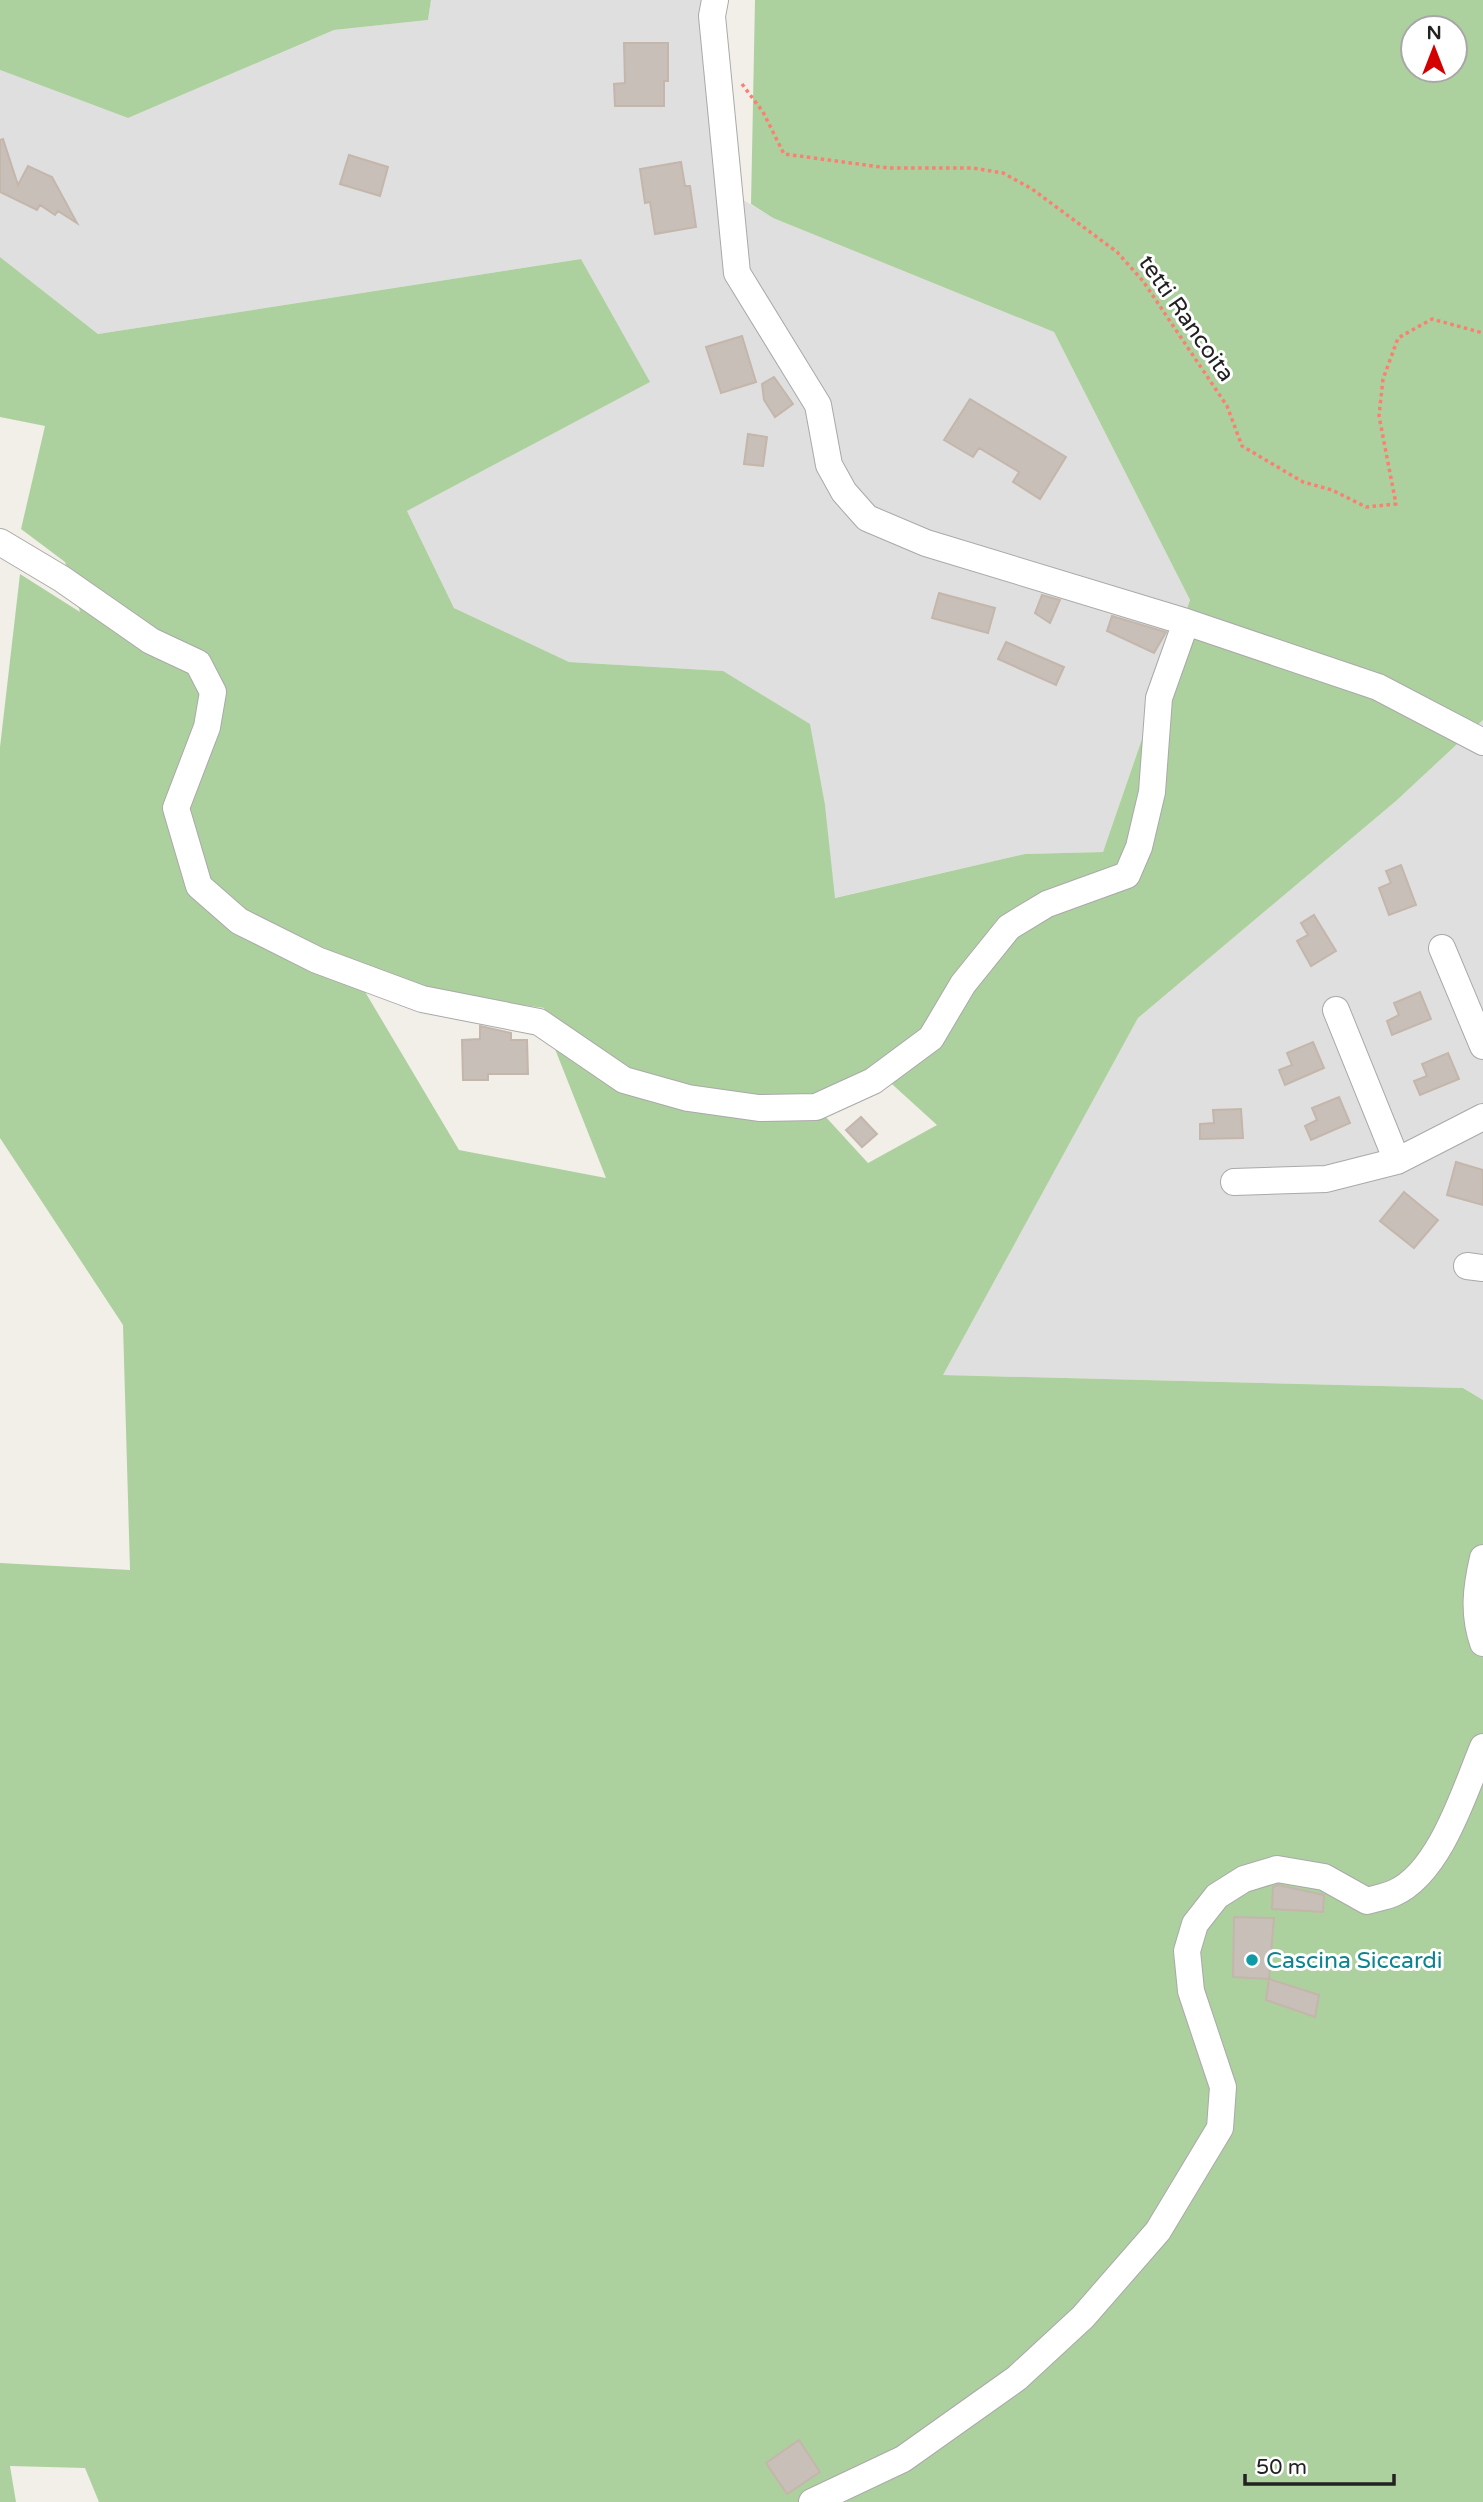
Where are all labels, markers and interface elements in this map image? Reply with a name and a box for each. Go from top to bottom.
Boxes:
north arrow [1399,14,1469,84]
text: N [1426,22,1442,44]
street label: tetti Rancoita [1132,250,1240,387]
place label: Cascina Siccardi [1266,1947,1443,1975]
marker: Cascina Siccardi [1244,1952,1260,1968]
scale bar [1245,2442,1394,2486]
text: 50 m [1256,2455,1307,2480]

